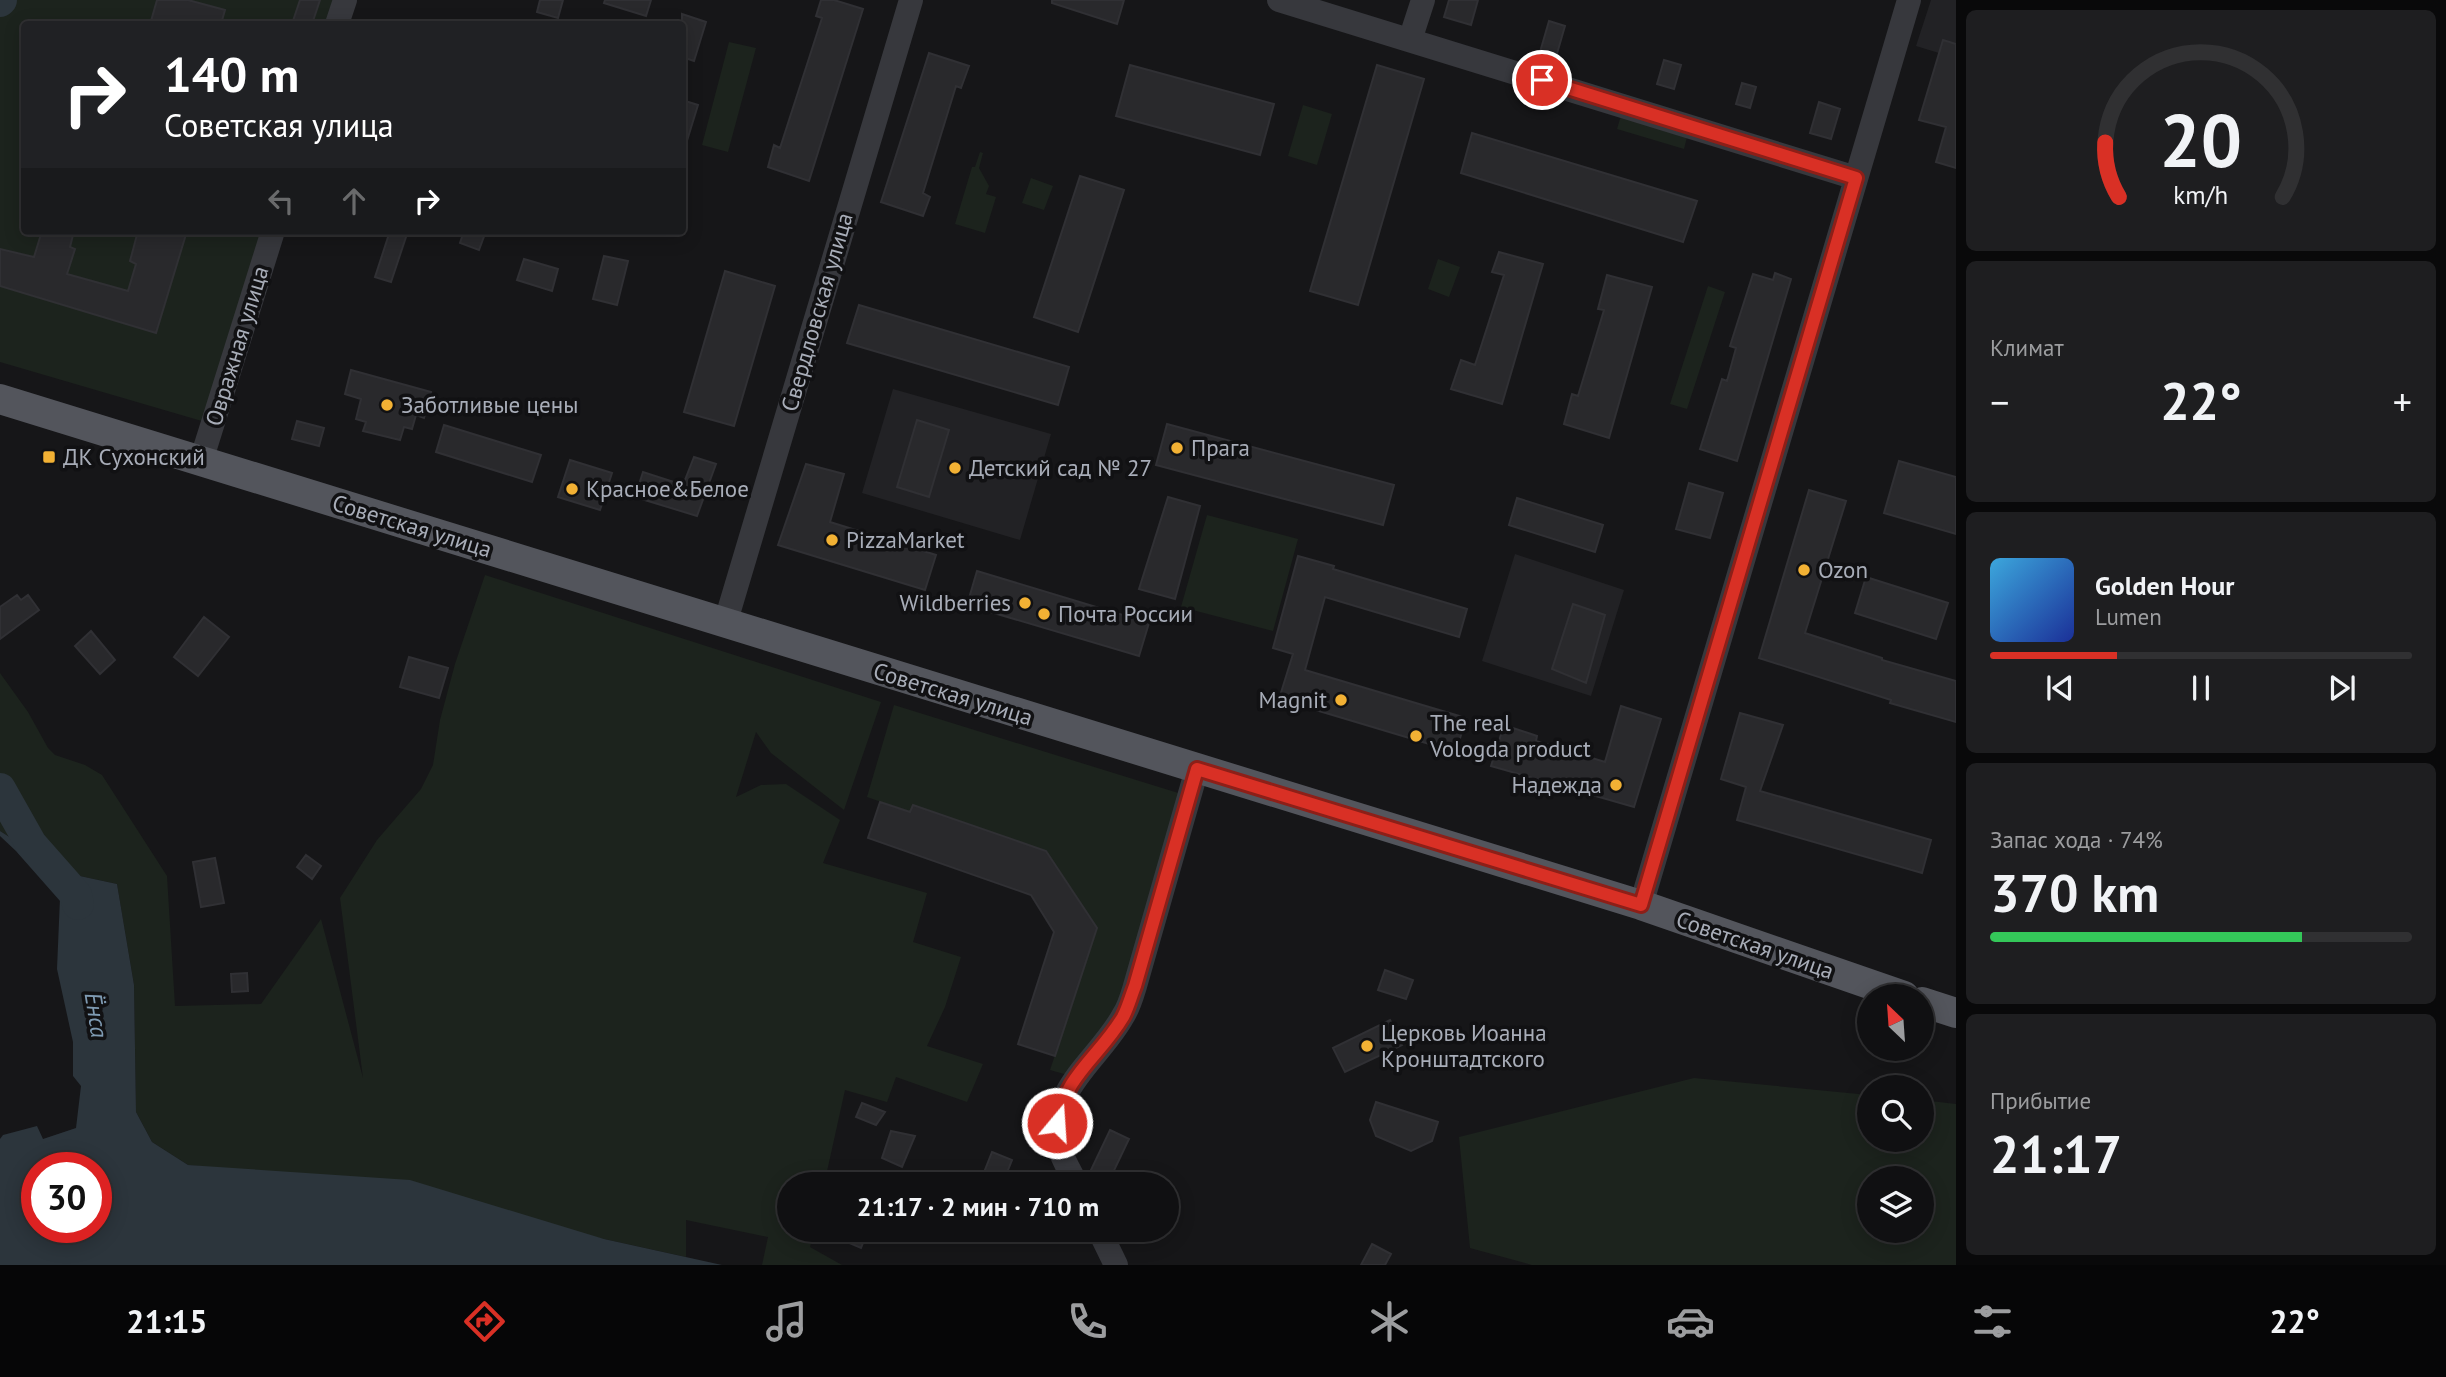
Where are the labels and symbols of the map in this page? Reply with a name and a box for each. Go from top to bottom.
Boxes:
pin [1512,50,1572,110]
street label: Свердловская улица [774,209,859,415]
street label: Овражная улица [198,262,275,429]
place label: Заботливые цены [401,390,578,419]
marker: Заботливые цены [379,397,395,413]
place label: Прага [1191,433,1250,462]
marker: Прага [1169,440,1185,456]
place label: ДК Сухонский [63,442,205,471]
marker: ДК Сухонский [41,449,57,465]
place label: Детский сад № 27 [969,453,1152,482]
marker: Детский сад № 27 [947,460,963,476]
place label: Красное&Белое [586,474,749,503]
marker: Красное&Белое [564,481,580,497]
street label: Советская улица [329,488,495,564]
place label: PizzaMarket [846,525,965,554]
marker: PizzaMarket [824,532,840,548]
place label: Ozon [1818,555,1868,584]
marker: Ozon [1796,562,1812,578]
place label: Wildberries [899,588,1011,617]
marker: Wildberries [1017,595,1033,611]
place label: Почта России [1058,599,1193,628]
marker: Почта России [1036,606,1052,622]
street label: Советская улица [870,656,1036,732]
place label: Magnit [1259,685,1327,714]
marker: Magnit [1333,692,1349,708]
place label: The real Vologda product [1429,708,1591,763]
marker: The real Vologda product [1408,728,1424,744]
place label: Надежда [1511,770,1602,799]
marker: Надежда [1608,777,1624,793]
street label: Советская улица [1672,904,1838,985]
north arrow [1857,984,1934,1060]
water label: Ёнса [78,990,115,1040]
place label: Церковь Иоанна Кронштадтского [1381,1018,1547,1073]
marker: Церковь Иоанна Кронштадтского [1359,1038,1375,1054]
position arrow [1020,1086,1094,1160]
speed limit sign: 30 [21,1152,112,1243]

